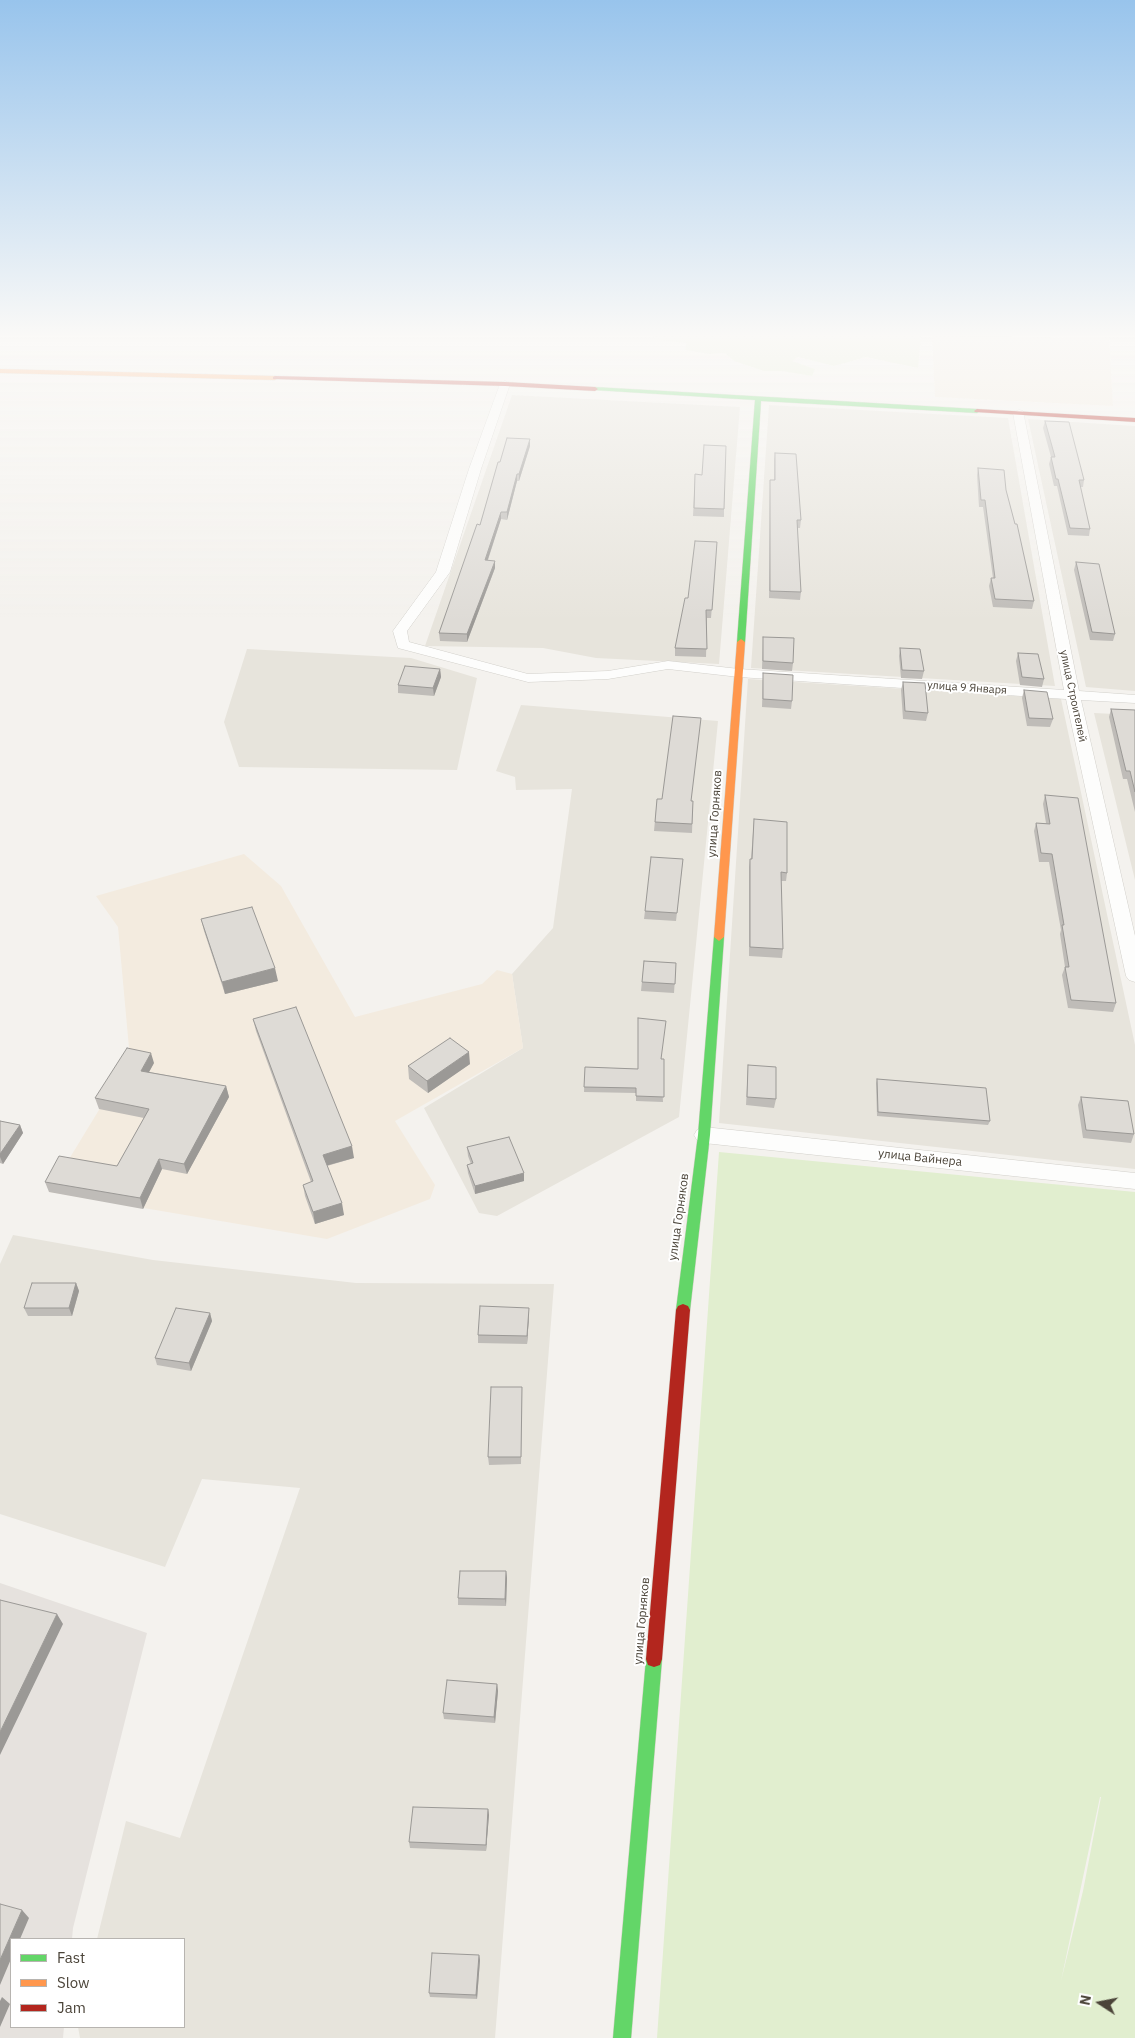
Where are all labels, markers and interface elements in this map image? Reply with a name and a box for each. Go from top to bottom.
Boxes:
street label: улица Строителей [1057,649,1089,743]
street label: улица 9 Января [927,679,1007,697]
street label: улица Горняков [705,770,725,858]
street label: улица Вайнера [877,1146,963,1170]
street label: улица Горняков [666,1173,692,1261]
street label: улица Горняков [631,1577,653,1665]
legend [10,1938,185,2028]
text: Fast [57,1948,85,1967]
text: Slow [57,1973,90,1992]
north arrow [1075,1978,1125,2028]
text: N [1075,1993,1095,2007]
text: Jam [57,1998,86,2017]

